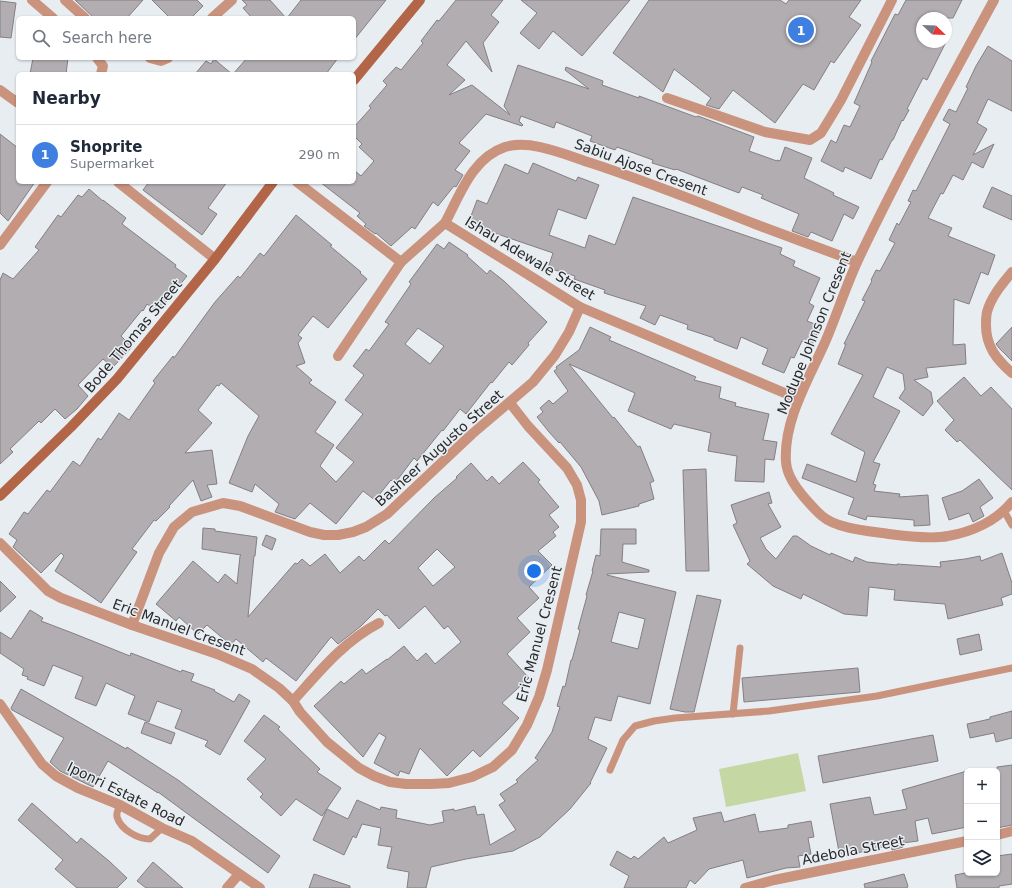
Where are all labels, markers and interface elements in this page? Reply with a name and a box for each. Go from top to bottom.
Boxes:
north arrow [916,12,952,48]
pin: 1 [788,15,814,45]
search box [16,16,356,60]
icon: search [30,27,52,49]
text: Search here [62,29,152,47]
text: Nearby [32,88,101,108]
street label: Sabiu Ajose Cresent [572,136,710,199]
text: Shoprite [70,138,142,156]
text: 1 [40,147,50,162]
text: 290 m [298,147,340,162]
text: Supermarket [70,156,154,171]
street label: Ishau Adewale Street [462,213,598,303]
street label: Modupe Johnson Cresent [774,249,854,417]
street label: Bode Thomas Street [81,276,185,396]
street label: Basheer Augusto Street [372,386,507,510]
your location [524,561,544,581]
street label: Eric Manuel Cresent [513,564,565,704]
street label: Eric Manuel Cresent [110,596,248,659]
street label: Iponri Estate Road [65,759,187,829]
map controls [964,768,1000,876]
button: + [964,768,1000,804]
button: − [964,804,1000,840]
street label: Adebola Street [801,832,906,868]
button: layers [964,840,1000,876]

